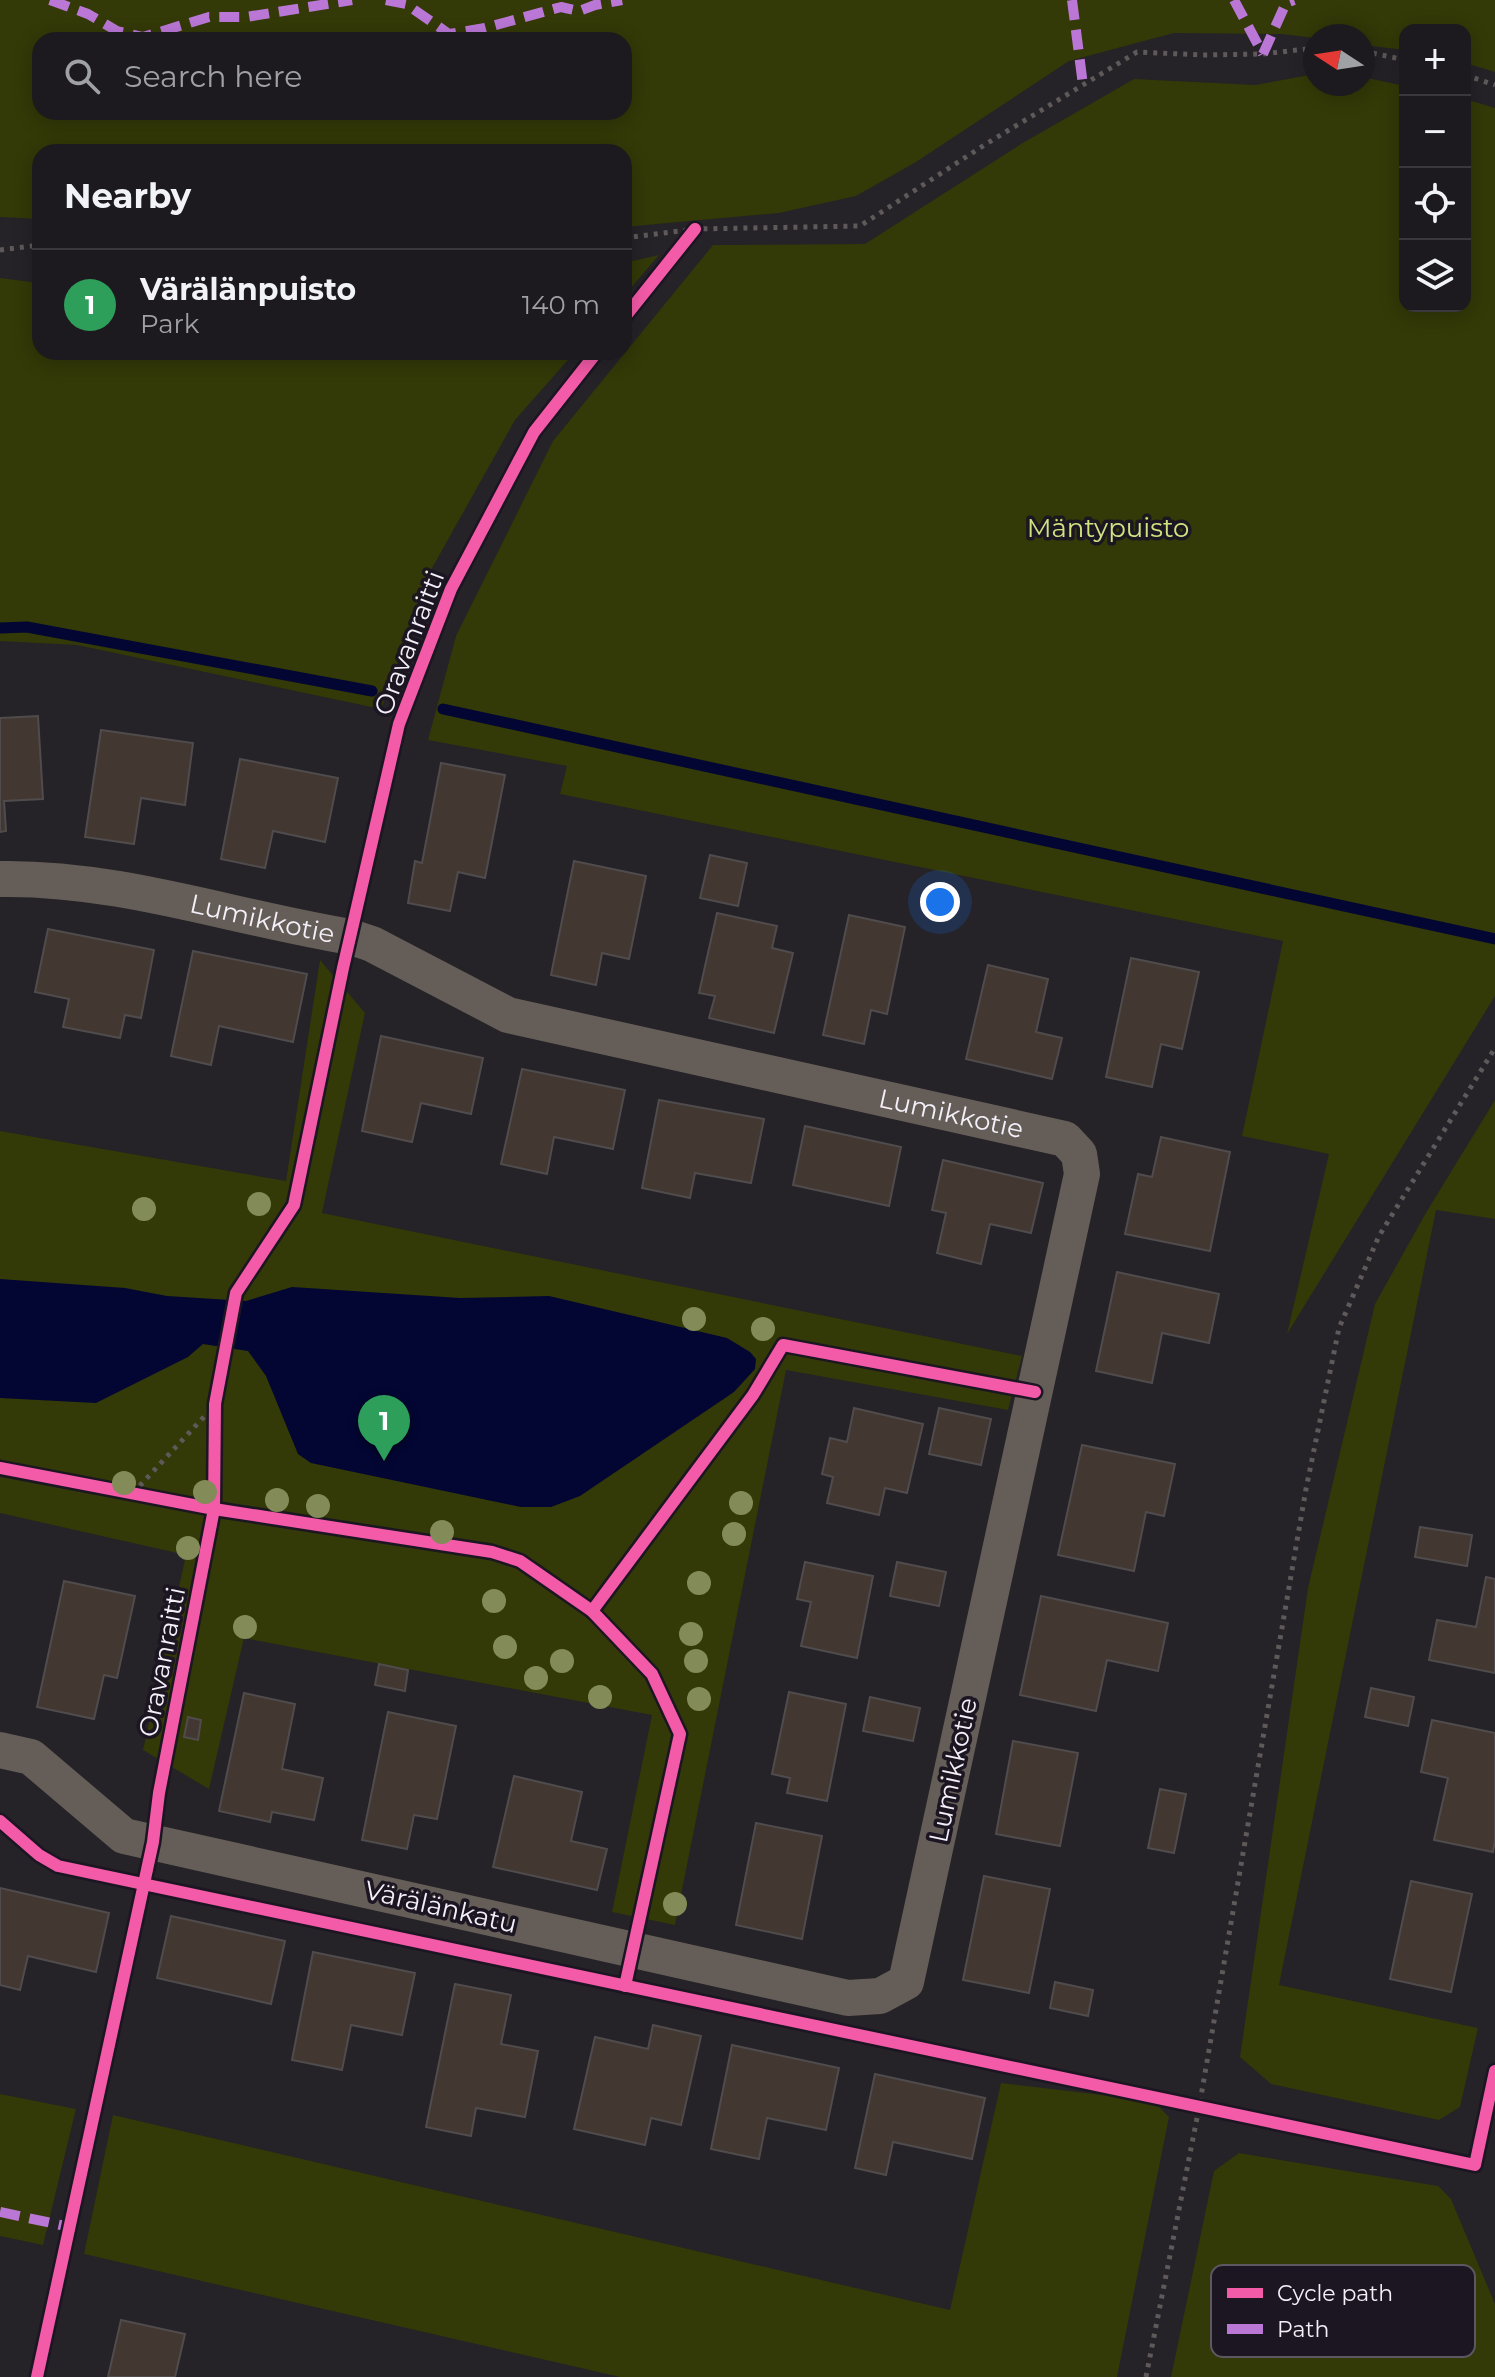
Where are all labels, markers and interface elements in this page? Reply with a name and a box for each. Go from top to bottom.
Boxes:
north arrow [1303,24,1375,96]
map controls [1399,24,1471,312]
button: + [1399,24,1471,96]
search box [32,32,632,120]
icon: search [60,54,104,98]
text: Search here [124,58,302,95]
button: − [1399,96,1471,168]
button: locate [1399,168,1471,240]
text: Nearby [64,175,191,217]
button: layers [1399,240,1471,312]
text: Värälänpuisto [140,271,356,308]
text: 1 [85,289,95,321]
text: 140 m [522,289,600,321]
text: Park [140,308,199,340]
park label: Mäntypuisto [1027,512,1189,544]
street label: Oravanraitti [367,566,451,720]
your location [920,882,960,922]
street label: Lumikkotie [187,887,337,950]
street label: Lumikkotie [876,1082,1026,1145]
pin: 1 [358,1395,410,1461]
street label: Oravanraitti [132,1584,192,1740]
street label: Lumikkotie [922,1695,984,1845]
street label: Värälänkatu [362,1874,520,1940]
legend [1211,2265,1475,2357]
text: Cycle path [1277,2280,1393,2307]
text: Path [1277,2316,1329,2343]

